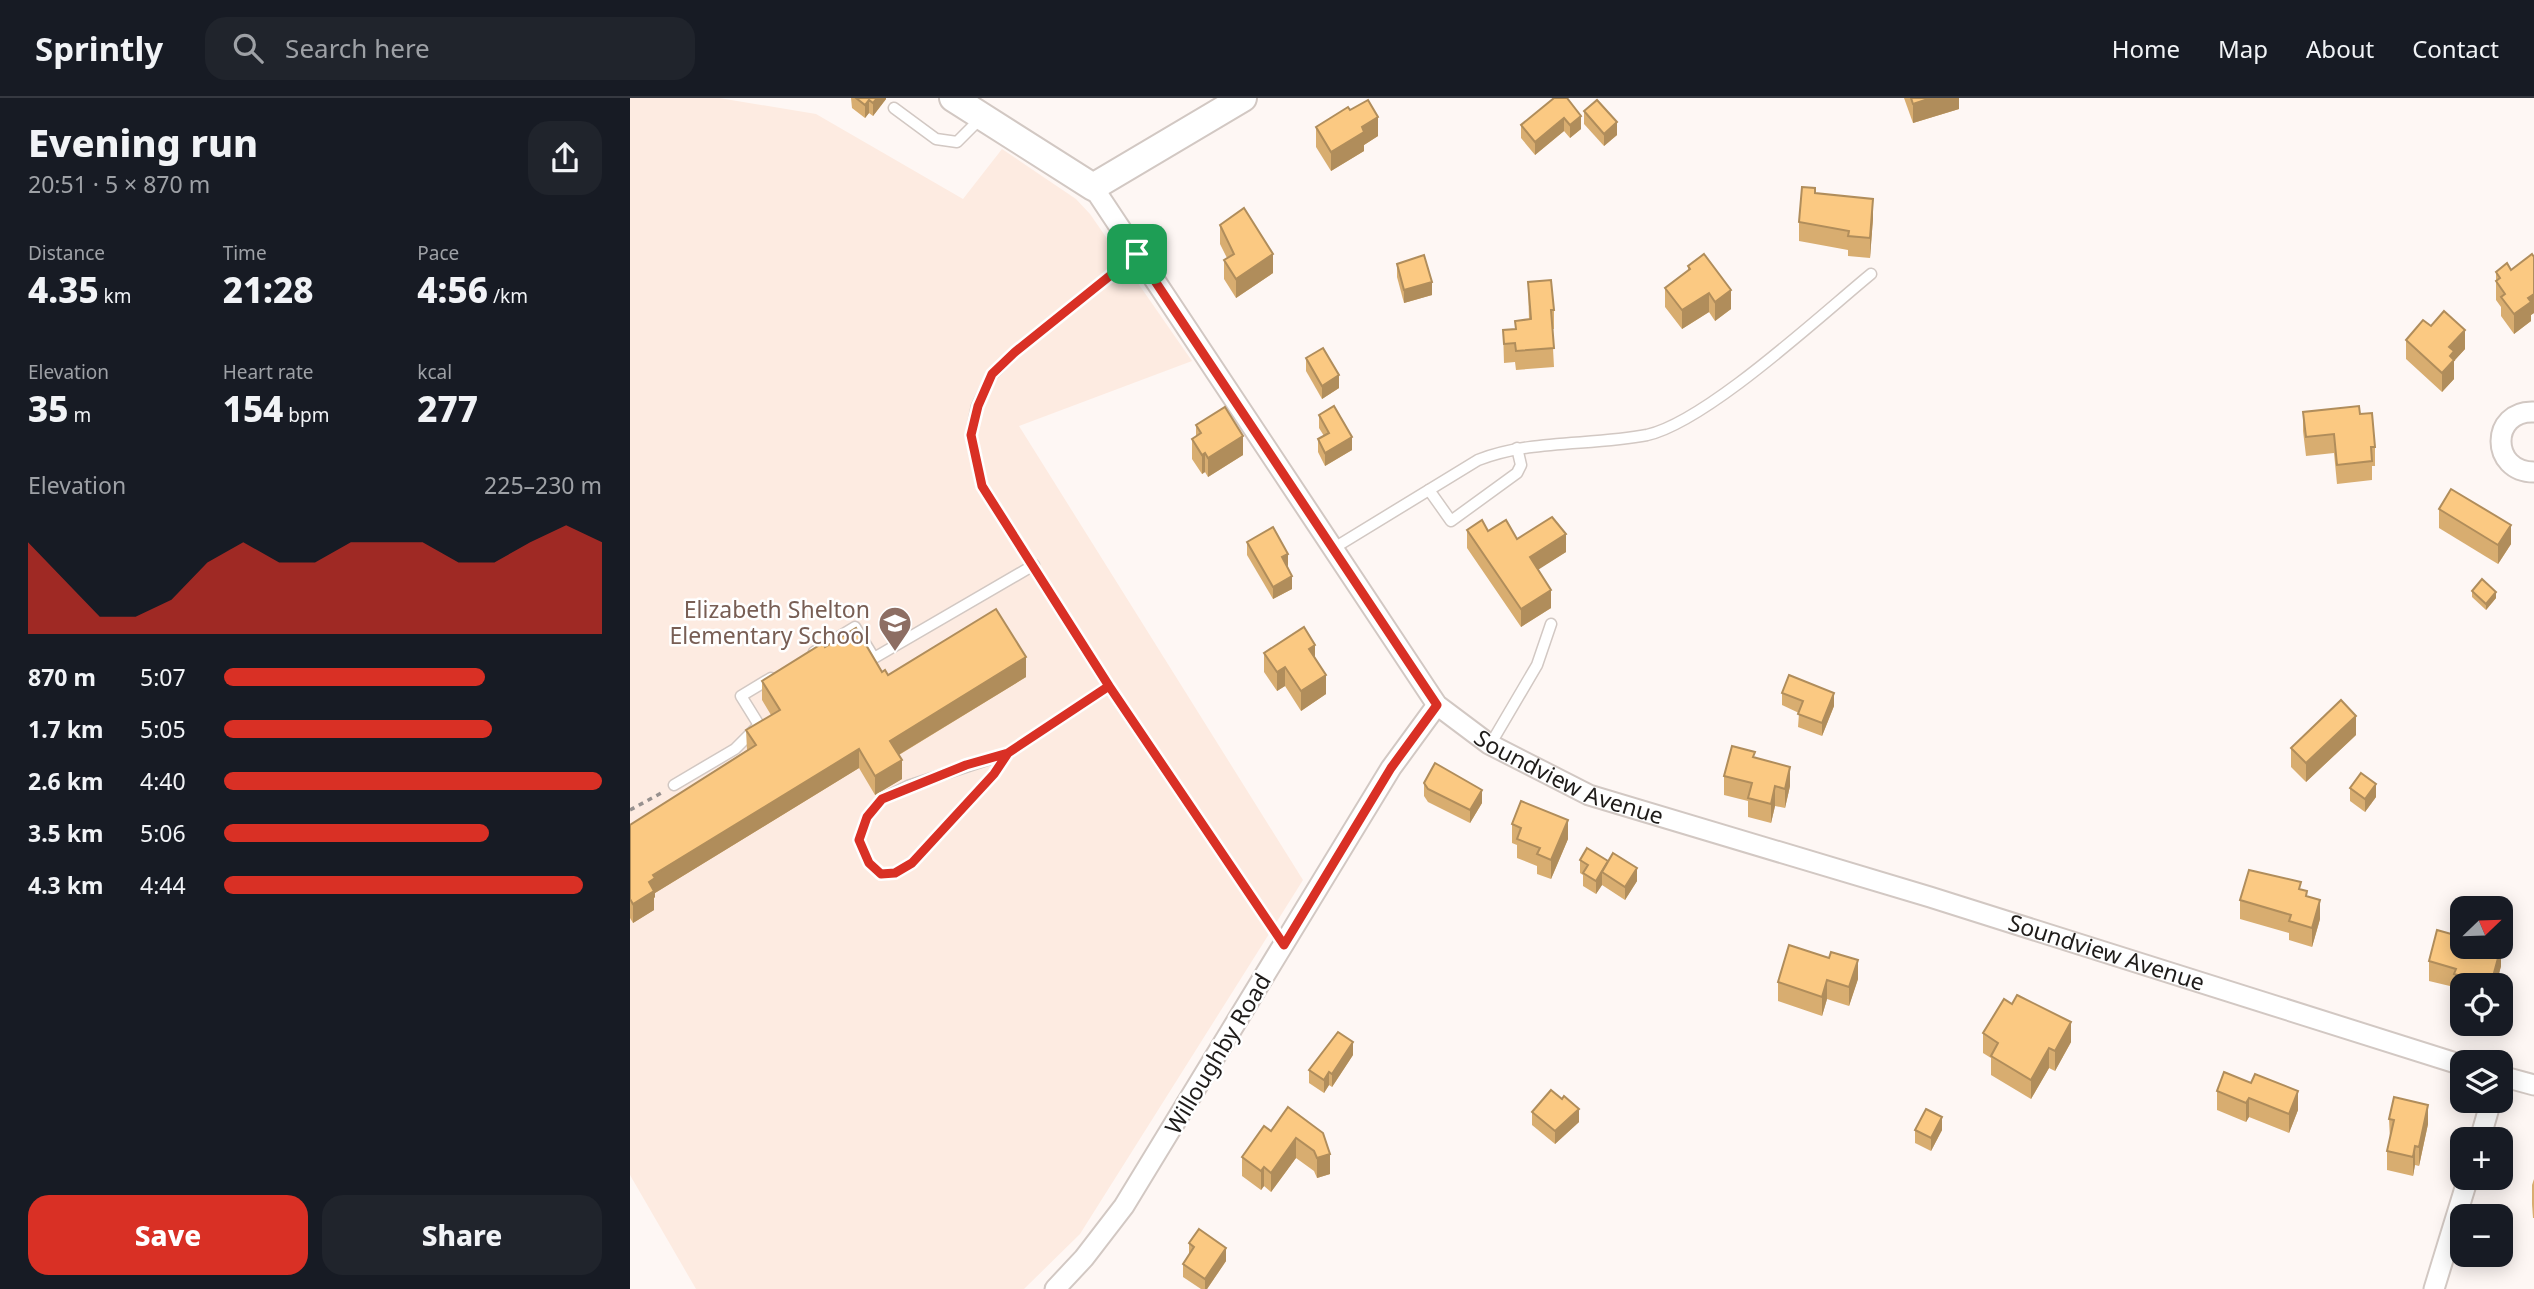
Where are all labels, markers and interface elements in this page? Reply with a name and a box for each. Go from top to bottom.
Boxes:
search box [205,17,695,80]
text: Sprintly [35,26,163,71]
icon: search [229,29,267,67]
text: Search here [285,30,430,66]
text: Home [2112,32,2180,65]
text: Map [2218,32,2268,65]
text: About [2306,32,2374,65]
text: Contact [2412,32,2499,65]
text: Evening run [28,116,258,168]
button: share [528,121,602,195]
text: 20:51 · 5 × 870 m [28,168,210,200]
pin [1107,224,1167,284]
icon: arrive [1118,235,1156,273]
text: Distance [28,240,105,266]
text: Time [223,240,267,266]
text: Pace [417,240,459,266]
text: 4.35 [28,266,99,313]
text: 21:28 [223,266,314,313]
text: 4:56 [417,266,488,313]
text: km [99,283,132,309]
text: /km [488,283,528,309]
text: Elevation [28,359,109,385]
text: Heart rate [223,359,313,385]
text: kcal [417,359,452,385]
text: 35 [28,385,68,432]
text: 154 [223,385,283,432]
text: 277 [417,385,478,432]
text: m [68,402,91,428]
text: bpm [283,402,329,428]
text: Elevation [28,469,126,501]
text: 225–230 m [484,469,602,501]
place label: Elizabeth Shelton Elementary School [670,593,870,651]
school or university icon: Elizabeth Shelton Elementary School [876,604,914,653]
text: 870 m [28,661,96,693]
text: 5:07 [140,661,186,693]
text: 1.7 km [28,713,103,745]
text: 5:05 [140,713,186,745]
street label: Soundview Avenue [1468,721,1668,831]
text: 2.6 km [28,765,103,797]
text: 4:40 [140,765,186,797]
text: 3.5 km [28,817,103,849]
text: 5:06 [140,817,186,849]
text: 4.3 km [28,869,103,901]
text: 4:44 [140,869,186,901]
north arrow [2450,896,2513,959]
map controls [2450,896,2513,1267]
street label: Soundview Avenue [2005,906,2209,998]
street label: Willoughby Road [1156,967,1278,1140]
button: locate [2450,973,2513,1036]
button: layers [2450,1050,2513,1113]
button: + [2450,1127,2513,1190]
button: Save [28,1195,308,1275]
button: Share [322,1195,602,1275]
button: − [2450,1204,2513,1267]

